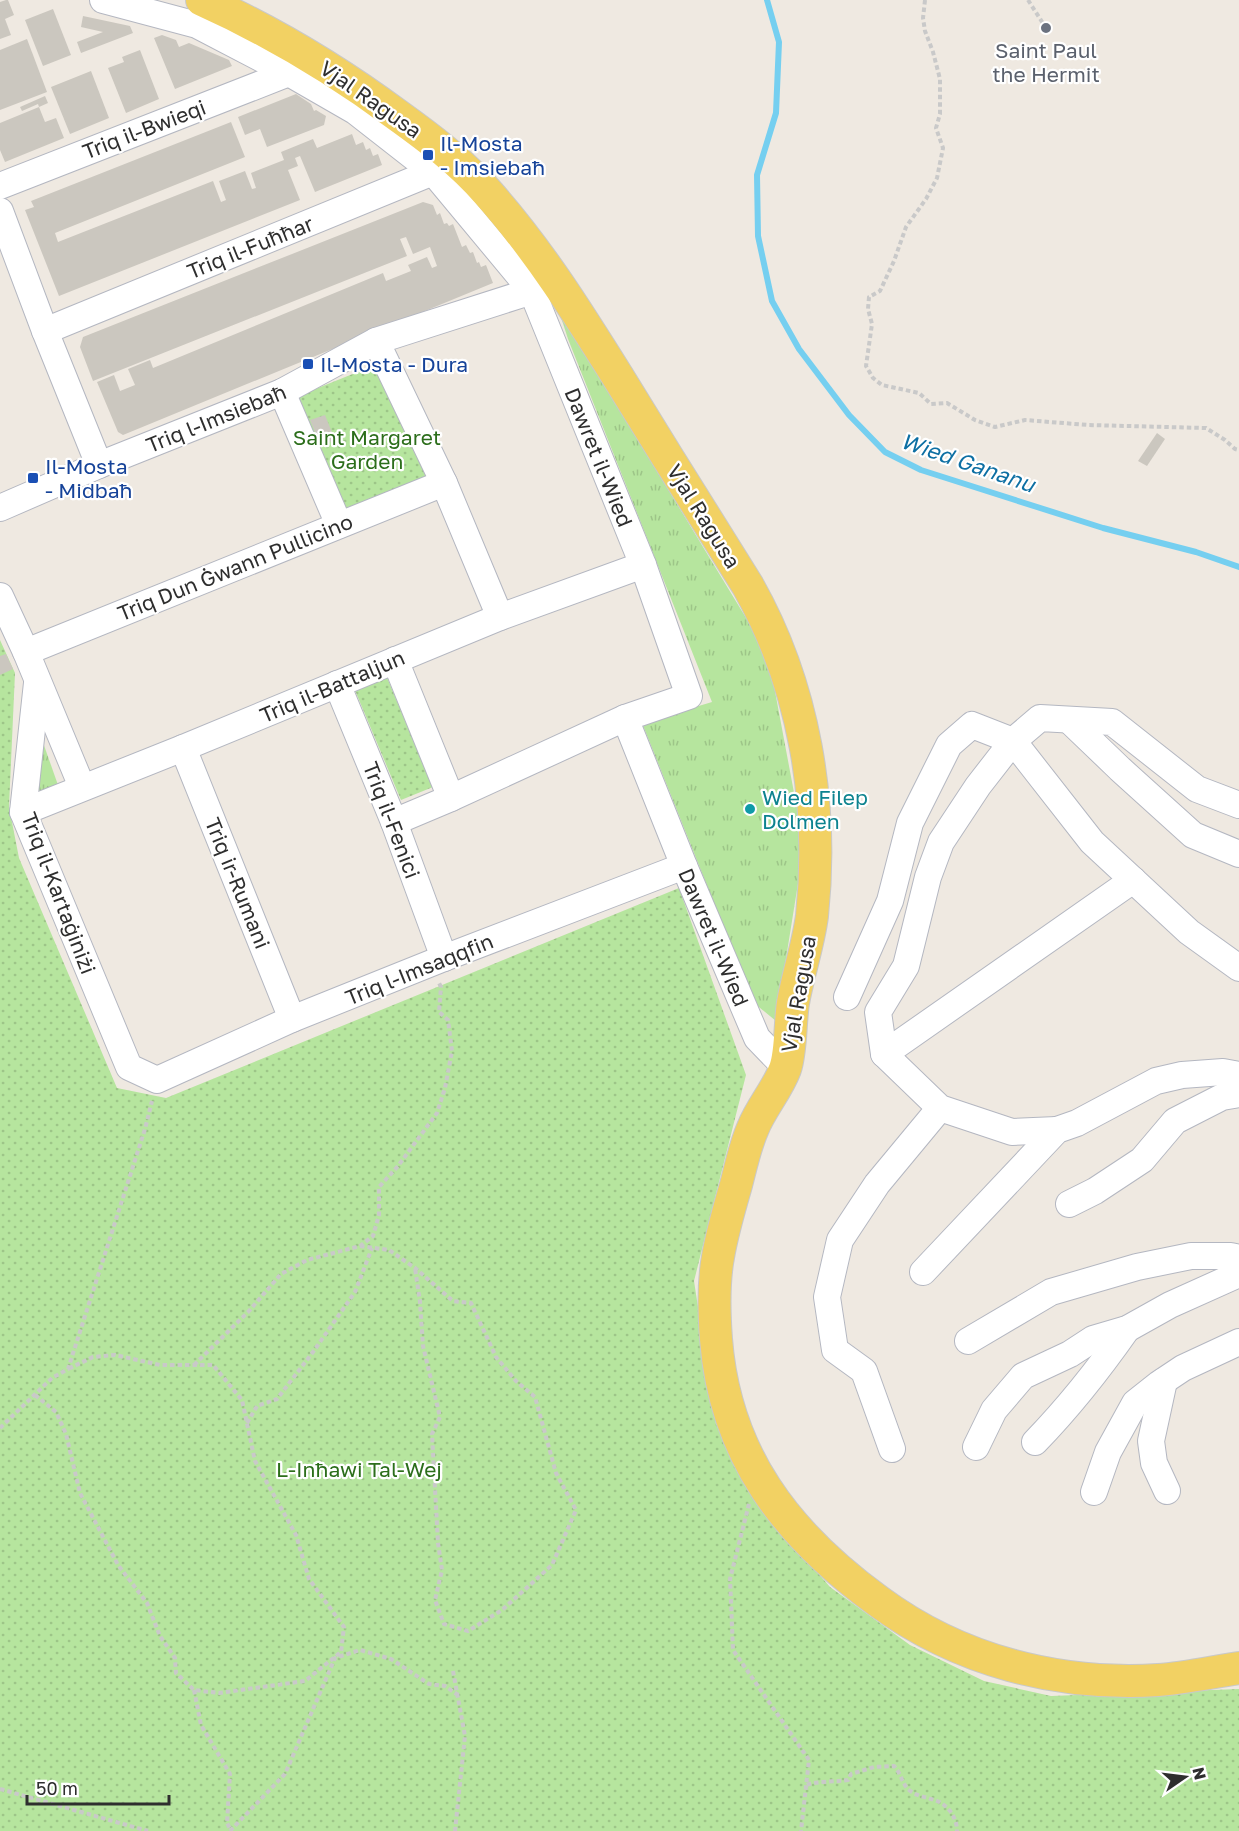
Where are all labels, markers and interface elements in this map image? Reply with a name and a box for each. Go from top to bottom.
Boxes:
marker: Saint Paul the Hermit [1039,21,1053,35]
place label: Saint Paul the Hermit [992,37,1100,87]
street label: Vjal Ragusa [315,54,427,144]
street label: Triq il-Bwieqi [79,94,209,164]
place label: Il-Mosta - Imsiebaħ [440,130,545,180]
marker: Il-Mosta - Imsiebaħ [421,148,435,162]
street label: Triq il-Fuħħar [183,210,317,284]
place label: Il-Mosta - Dura [320,351,468,377]
marker: Il-Mosta - Dura [301,357,315,371]
street label: Triq l-Imsiebaħ [142,378,290,458]
street label: Dawret il-Wied [559,384,639,530]
park label: Saint Margaret Garden [293,424,441,474]
water label: Wied Gananu [898,427,1040,498]
place label: Il-Mosta - Midbaħ [45,453,133,503]
street label: Vjal Ragusa [662,459,746,573]
marker: Il-Mosta - Midbaħ [26,471,40,485]
street label: Triq Dun Ġwann Pullicino [114,508,356,626]
street label: Triq il-Battaljun [256,644,408,728]
street label: Triq il-Fenici [358,758,426,882]
place label: Wied Filep Dolmen [762,784,868,834]
marker: Wied Filep Dolmen [743,802,757,816]
street label: Triq il-Kartaġiniżi [16,808,102,978]
street label: Triq ir-Rumani [200,814,276,952]
street label: Dawret il-Wied [673,864,755,1010]
street label: Triq l-Imsaqqfin [341,928,497,1010]
street label: Vjal Ragusa [775,934,821,1054]
park label: L-Inħawi Tal-Wej [276,1456,442,1482]
north arrow [1155,1747,1215,1807]
text: N [1188,1765,1211,1782]
scale bar [27,1768,170,1806]
text: 50 m [36,1777,78,1799]

